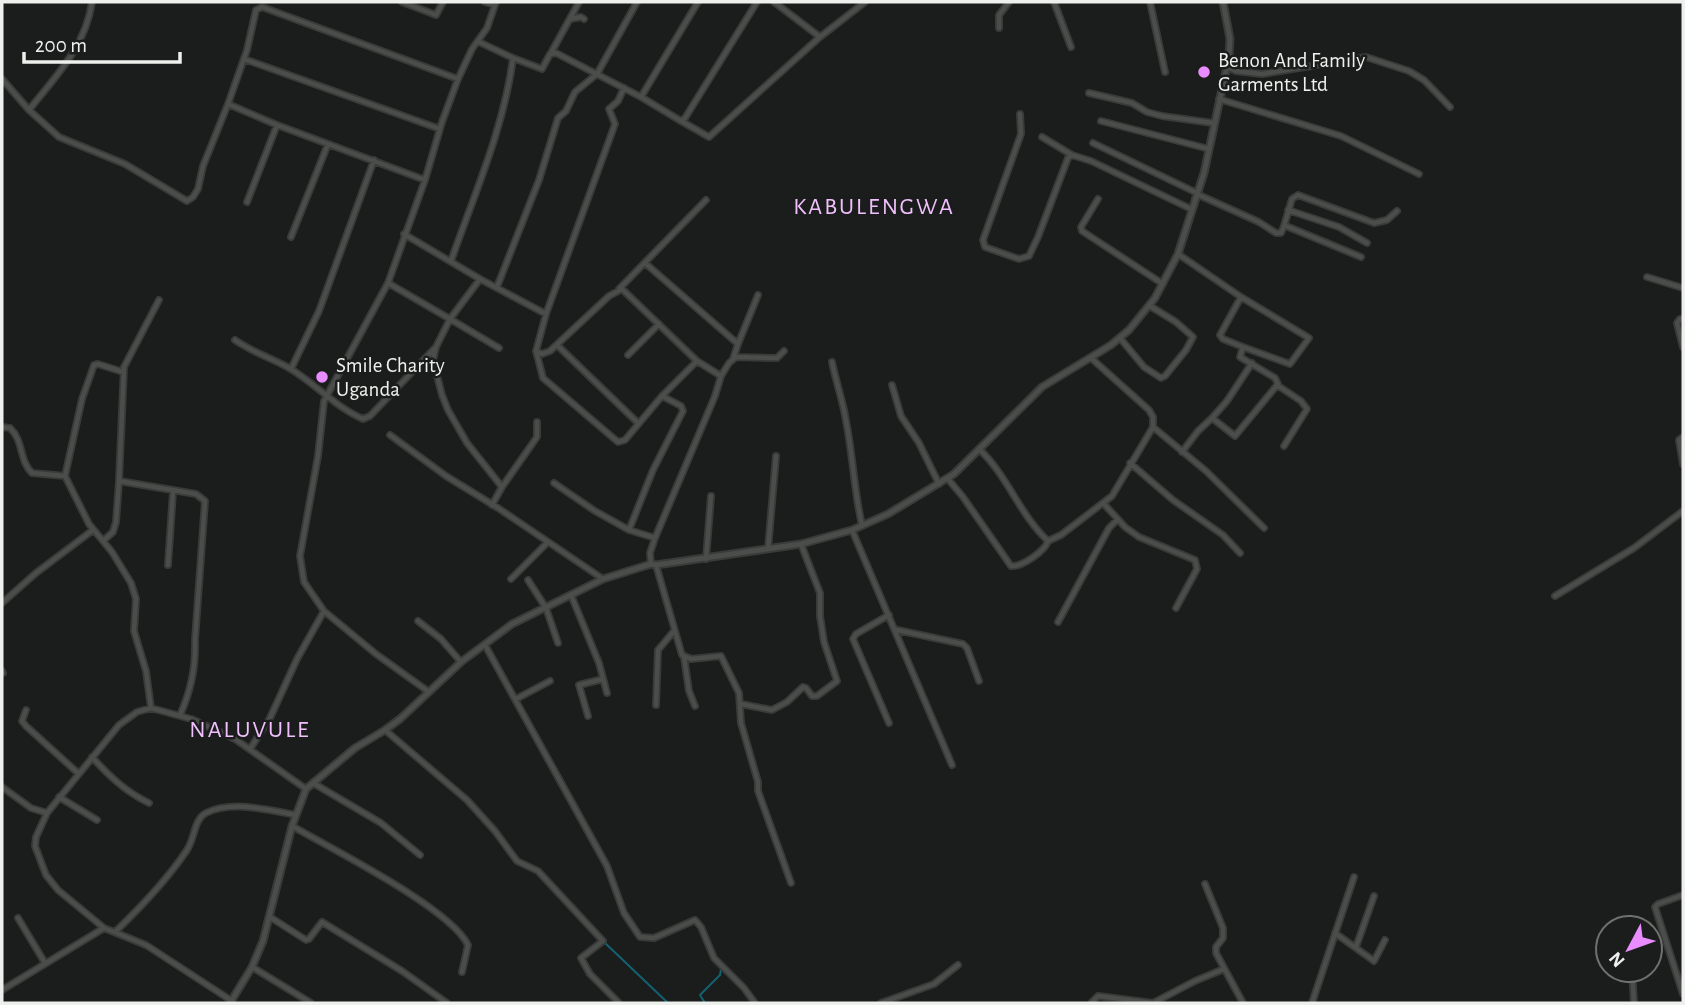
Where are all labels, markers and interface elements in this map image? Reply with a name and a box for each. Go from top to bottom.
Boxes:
scale bar [24,21,180,65]
text: 200 m [35,35,87,56]
place label: Benon And Family Garments Ltd [1218,50,1365,95]
marker: Benon And Family Garments Ltd [1196,64,1212,80]
district label: KABULENGWA [793,195,955,219]
place label: Smile Charity Uganda [336,355,445,400]
marker: Smile Charity Uganda [314,369,330,385]
district label: NALUVULE [189,718,311,742]
north arrow [1594,914,1664,984]
text: N [1606,948,1629,970]

